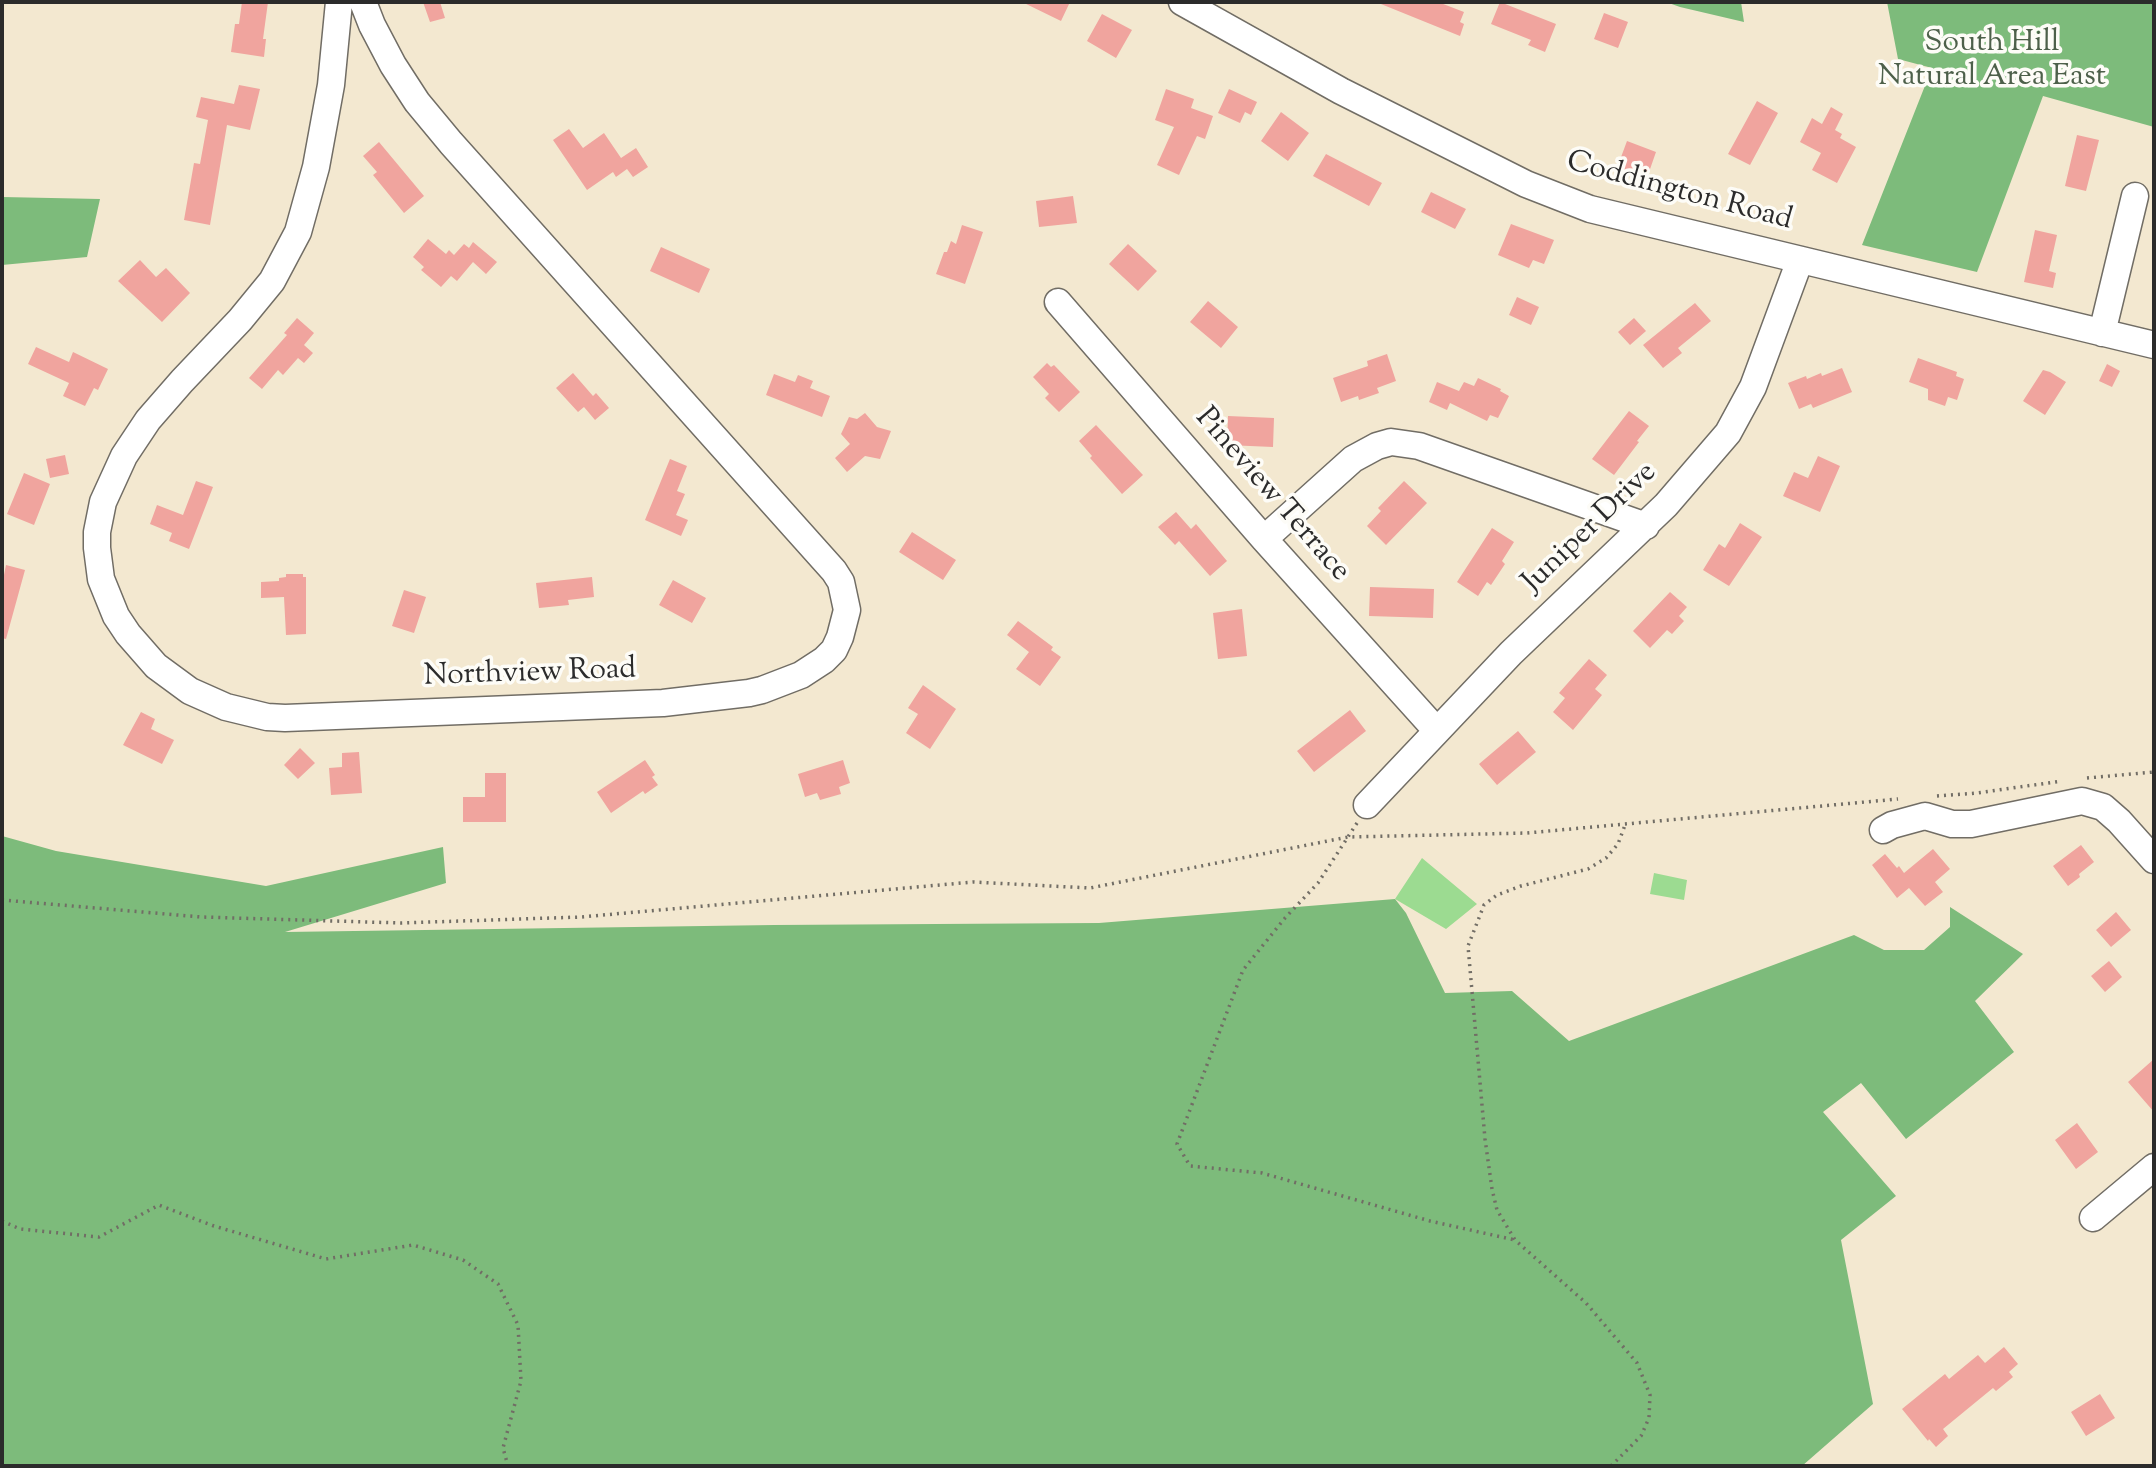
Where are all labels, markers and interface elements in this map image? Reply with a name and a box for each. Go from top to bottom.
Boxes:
park label: South Hill Natural Area East [1878,27,2106,97]
street label: Coddington Road [1562,146,1796,240]
street label: Pineview Terrace [1186,402,1356,590]
street label: Juniper Drive [1516,456,1666,602]
street label: Northview Road [423,653,637,697]

